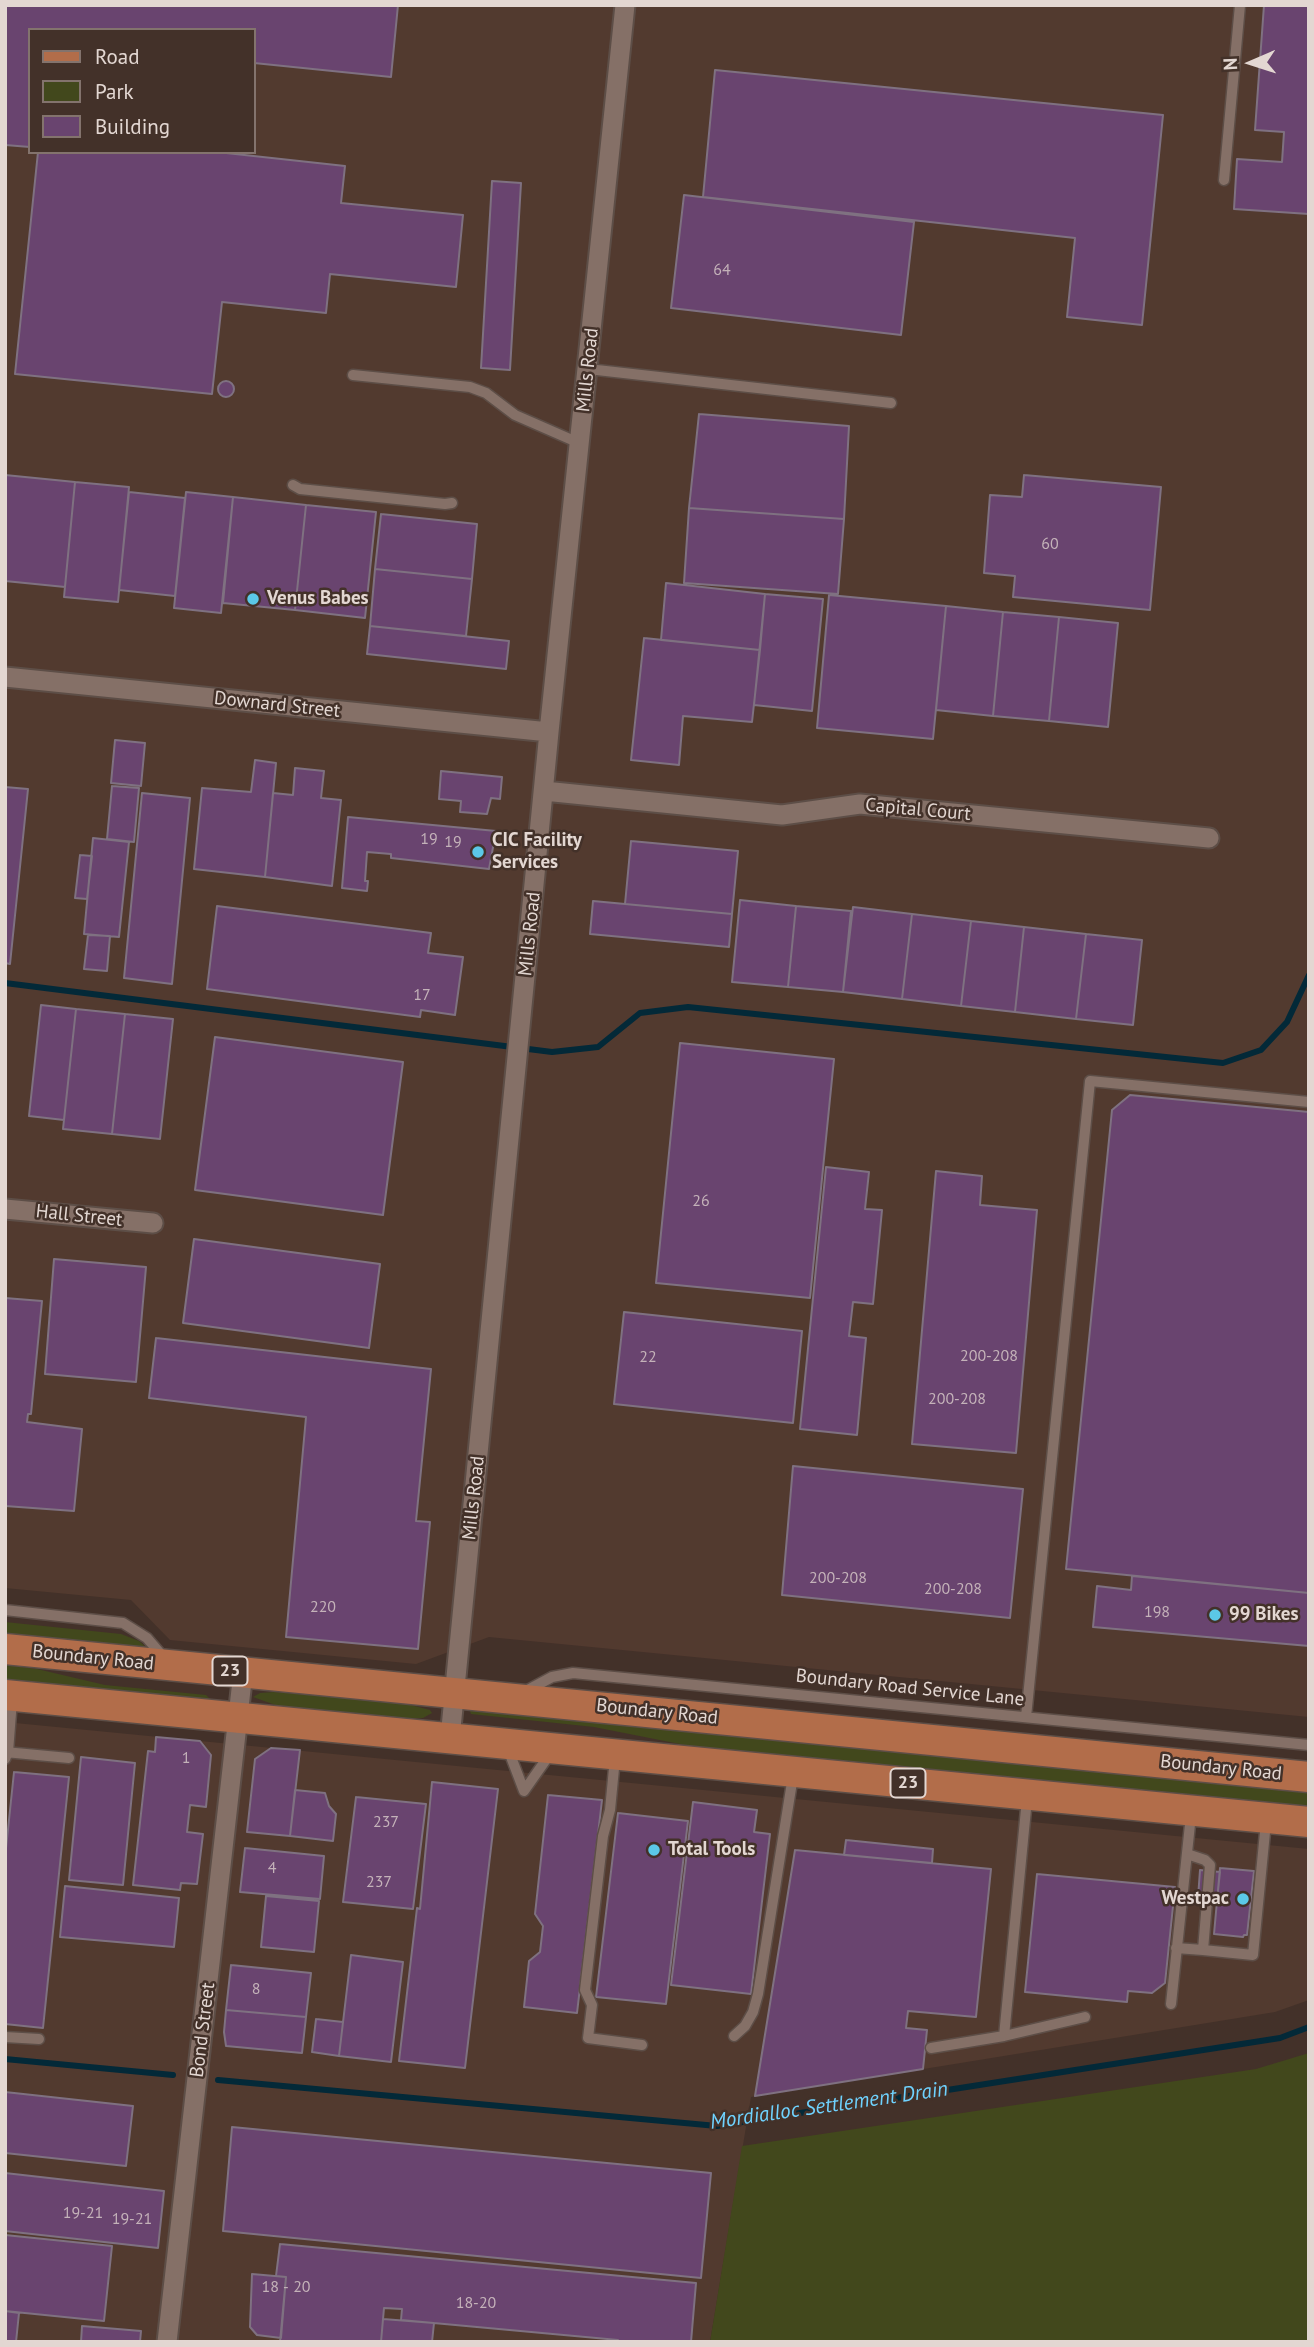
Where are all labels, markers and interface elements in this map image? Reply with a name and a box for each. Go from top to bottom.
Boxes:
legend [28,28,256,154]
north arrow [1216,28,1286,98]
text: Road [95,43,139,70]
text: N [1218,57,1242,71]
text: Park [95,78,134,105]
text: Building [95,113,170,140]
house number: 64 [713,260,731,280]
street label: Mills Road [572,327,604,413]
house number: 60 [1041,534,1059,554]
place label: Venus Babes [267,588,369,610]
marker: Venus Babes [245,591,261,607]
street label: Downard Street [213,687,341,723]
street label: Capital Court [864,794,972,826]
house number: 19 [420,829,438,849]
place label: CIC Facility Services [492,830,582,874]
house number: 19 [444,832,462,852]
marker: CIC Facility Services [470,844,486,860]
street label: Mills Road [514,891,546,977]
house number: 17 [413,985,431,1005]
house number: 26 [692,1191,710,1211]
street label: Hall Street [35,1200,123,1232]
house number: 200-208 [960,1346,1018,1366]
house number: 22 [639,1347,657,1367]
house number: 200-208 [928,1389,986,1409]
street label: Mills Road [458,1455,490,1541]
house number: 200-208 [809,1568,867,1588]
house number: 200-208 [924,1579,982,1599]
house number: 220 [310,1597,336,1617]
house number: 198 [1144,1602,1170,1622]
place label: 99 Bikes [1229,1604,1298,1626]
marker: 99 Bikes [1207,1607,1223,1623]
street label: Boundary Road [31,1640,155,1676]
road number: 23 [212,1656,247,1686]
street label: Boundary Road Service Lane [795,1665,1025,1711]
street label: Boundary Road [595,1694,719,1730]
house number: 1 [182,1748,190,1768]
street label: Boundary Road [1159,1750,1283,1786]
road number: 23 [890,1768,926,1798]
house number: 237 [373,1812,399,1832]
place label: Total Tools [668,1839,755,1861]
marker: Total Tools [646,1842,662,1858]
house number: 4 [268,1858,276,1878]
house number: 237 [366,1872,392,1892]
place label: Westpac [1161,1888,1229,1910]
marker: Westpac [1235,1891,1251,1907]
house number: 8 [252,1979,260,1999]
street label: Bond Street [186,1981,220,2079]
water label: Mordialloc Settlement Drain [708,2077,950,2135]
house number: 19-21 [63,2203,103,2223]
house number: 19-21 [112,2209,152,2229]
house number: 18 - 20 [261,2277,311,2297]
house number: 18-20 [456,2293,496,2313]

